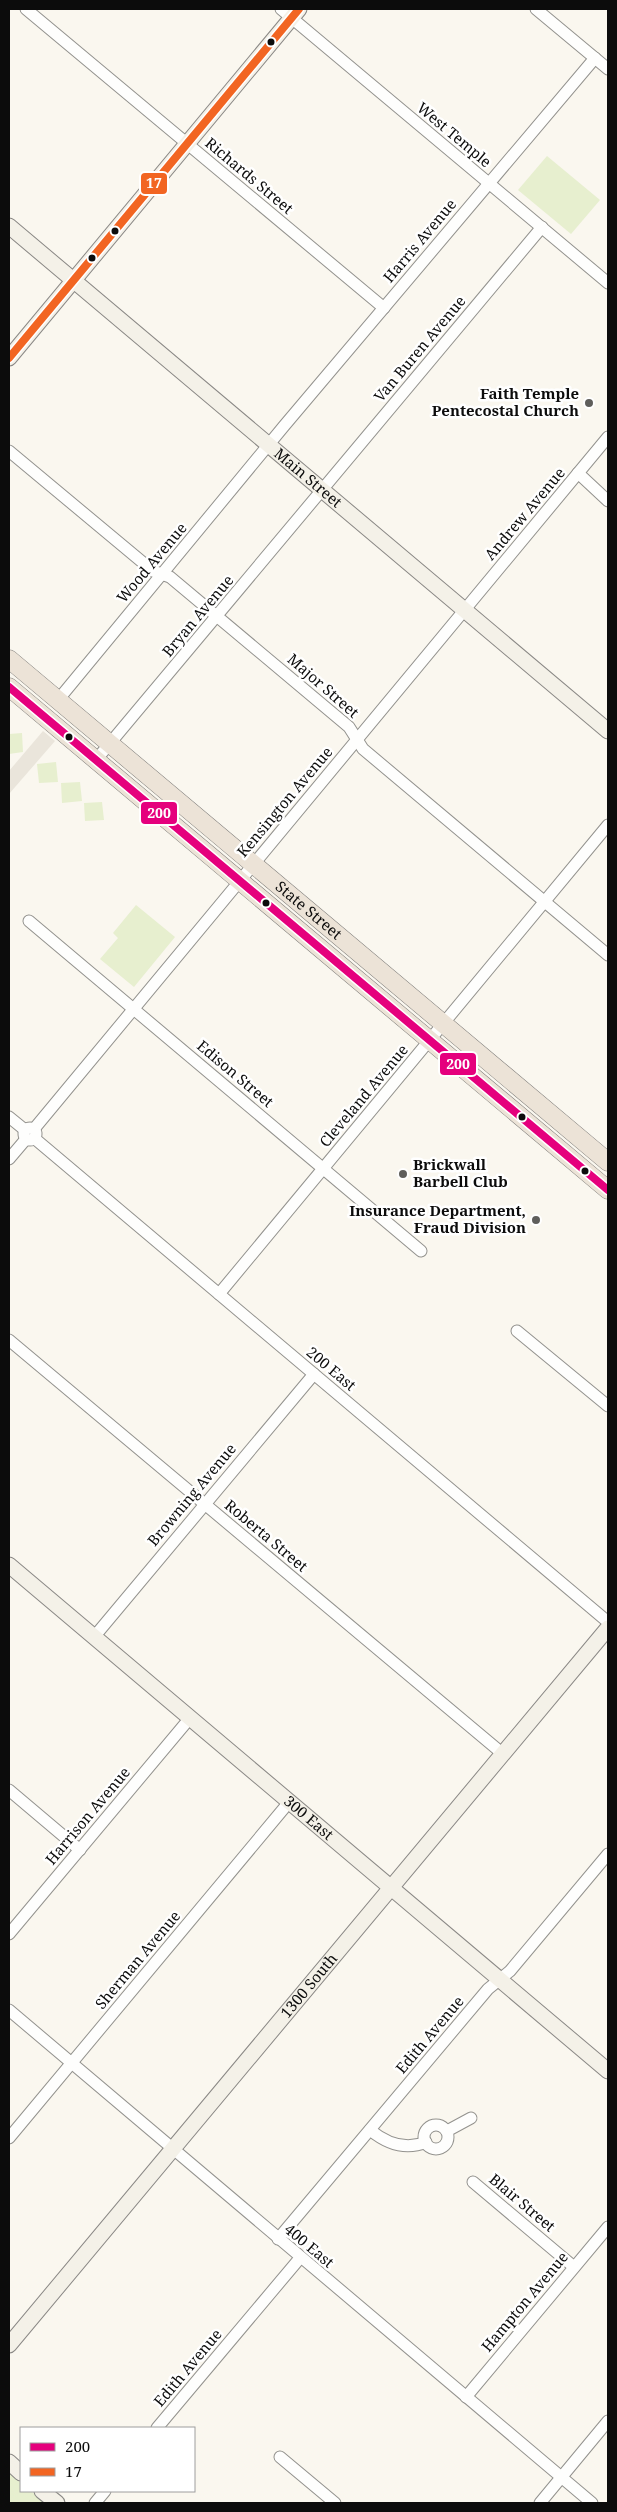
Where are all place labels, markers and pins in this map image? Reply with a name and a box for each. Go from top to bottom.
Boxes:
unlabelled marker [266,37,276,47]
unlabelled marker [110,226,120,236]
unlabelled marker [87,253,97,263]
place label: Faith Temple Pentecostal Church [432,383,579,420]
marker: Faith Temple Pentecostal Church [583,397,595,409]
unlabelled marker [64,732,74,742]
unlabelled marker [261,898,271,908]
unlabelled marker [517,1112,527,1122]
place label: Brickwall Barbell Club [413,1154,508,1191]
unlabelled marker [580,1166,590,1176]
marker: Brickwall Barbell Club [397,1168,409,1180]
place label: Insurance Department, Fraud Division [349,1200,526,1237]
marker: Insurance Department, Fraud Division [530,1214,542,1226]

